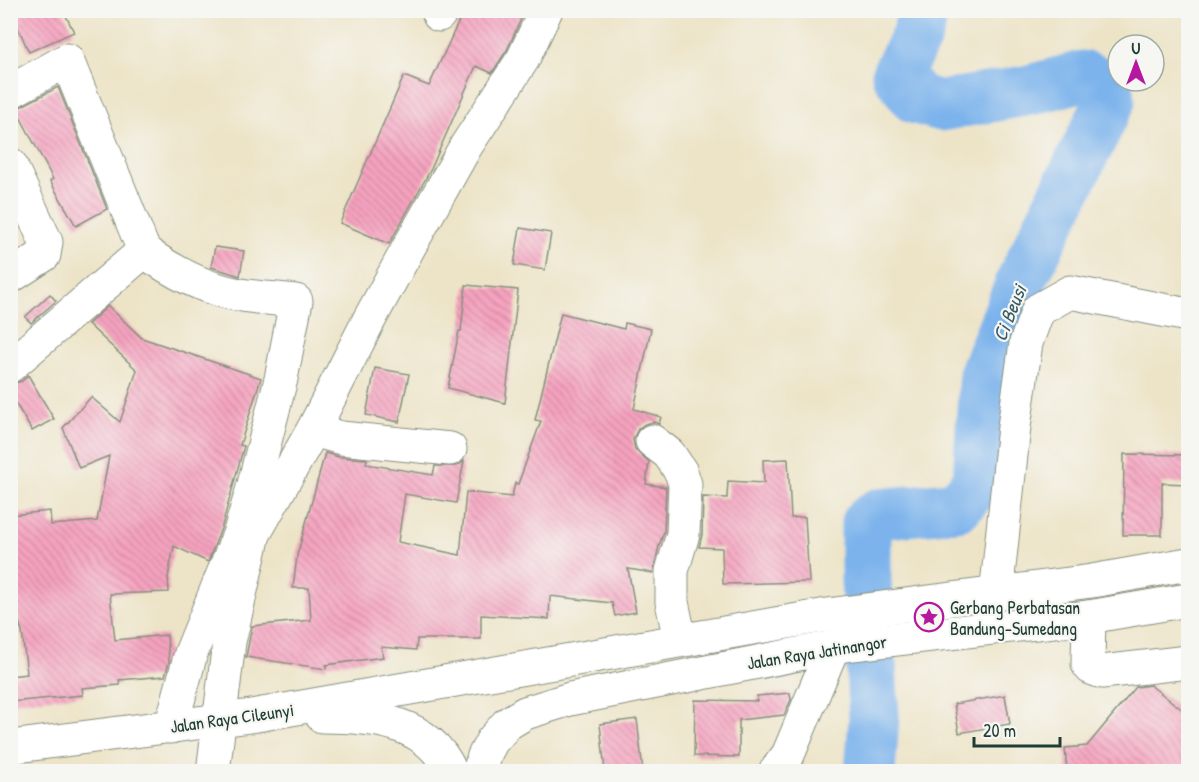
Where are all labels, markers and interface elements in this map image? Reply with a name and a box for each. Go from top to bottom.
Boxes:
north arrow [1106,33,1166,93]
text: U [1132,37,1141,59]
water label: Ci Beusi [986,279,1033,345]
place label: Gerbang Perbatasan Bandung-Sumedang [950,595,1080,641]
place icon: Gerbang Perbatasan Bandung-Sumedang [913,601,945,633]
street label: Jalan Raya Jatinangor [745,629,889,675]
street label: Jalan Raya Cileunyi [169,697,295,739]
scale bar [974,710,1060,748]
text: 20 m [983,718,1016,743]

